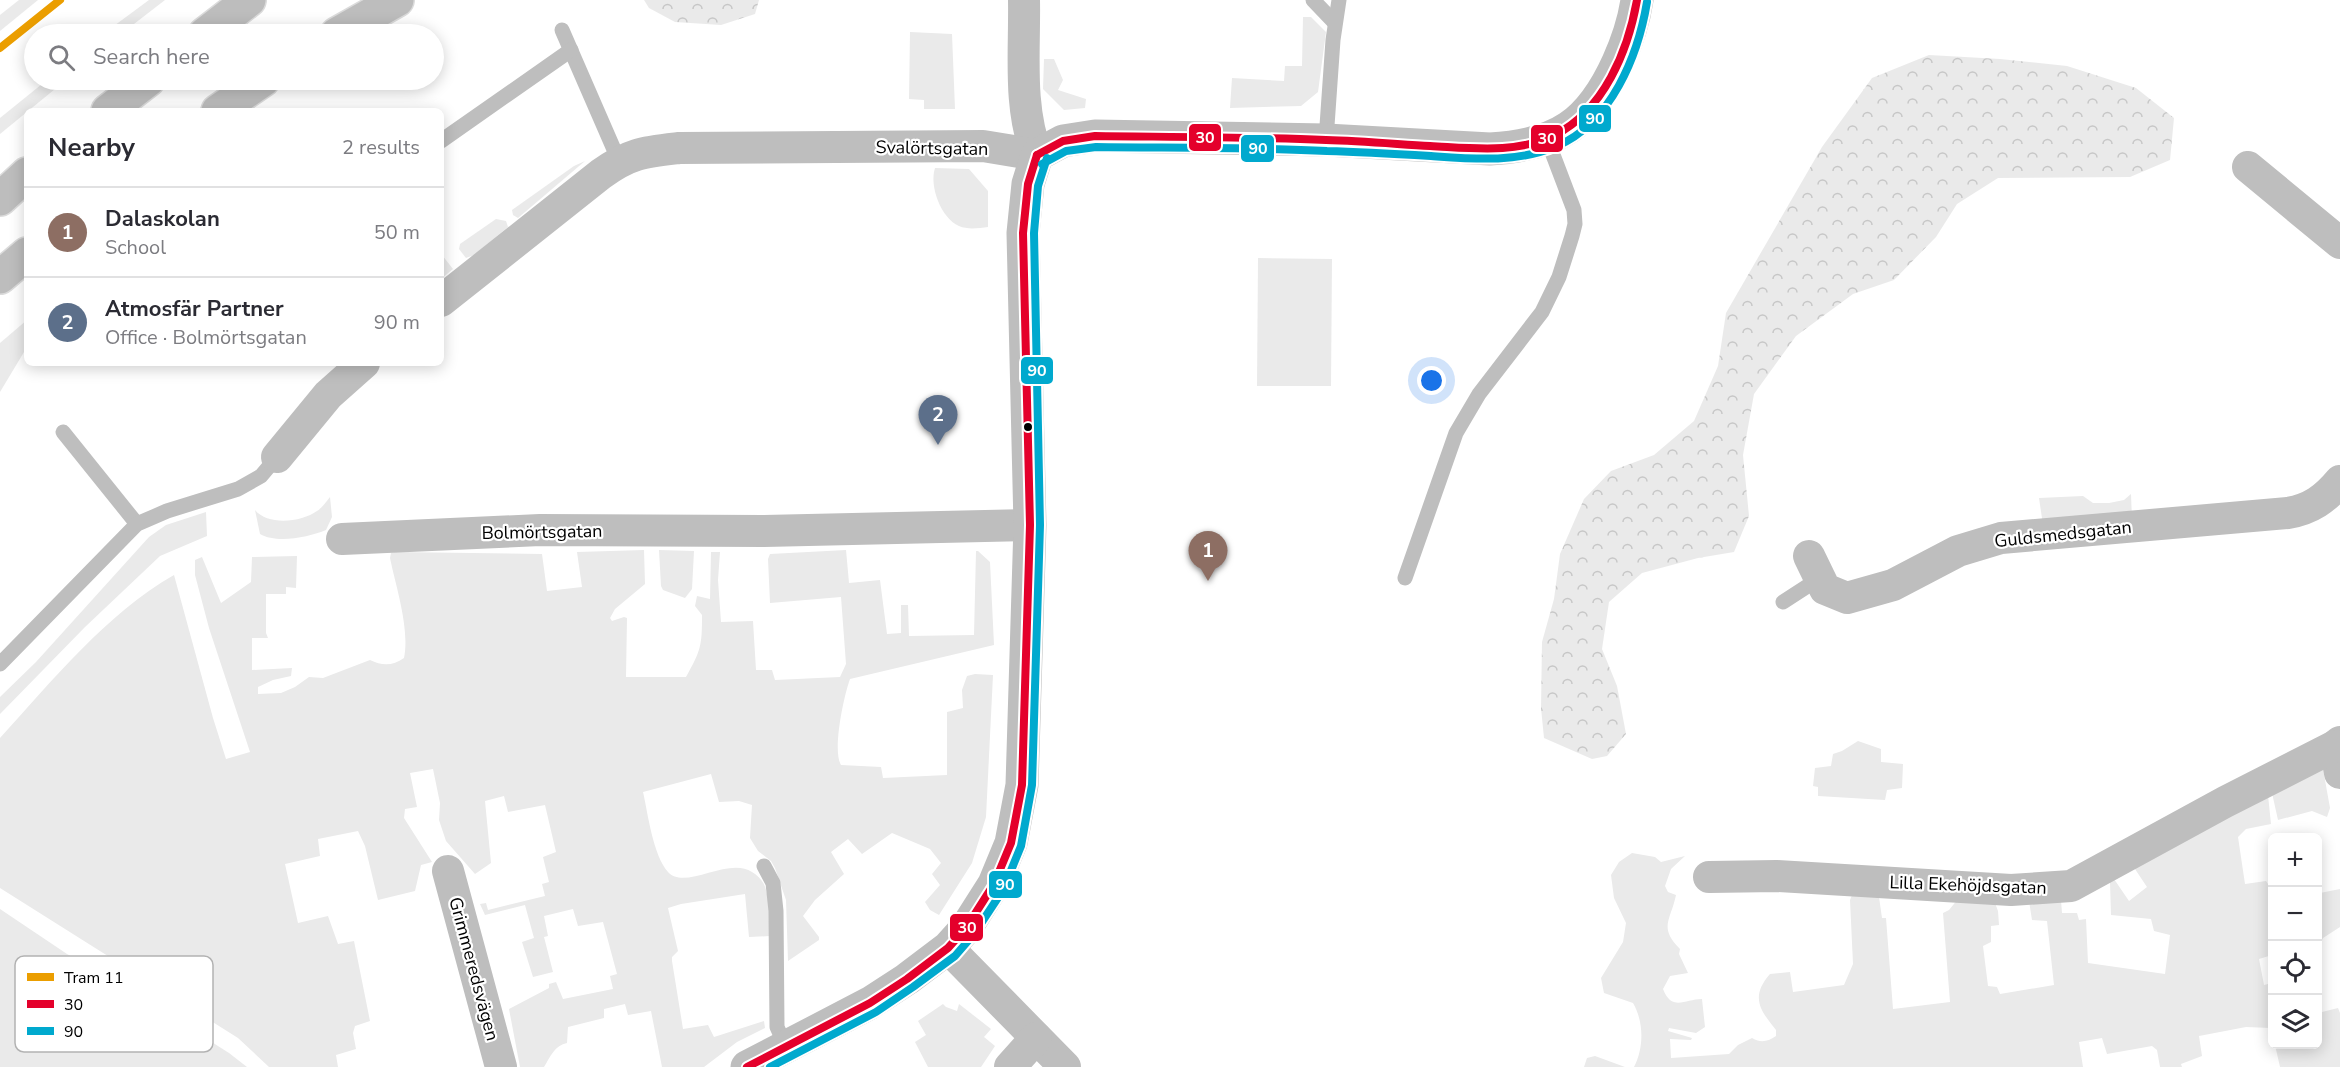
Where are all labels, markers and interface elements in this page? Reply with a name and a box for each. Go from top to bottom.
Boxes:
search box [24,24,444,90]
icon: search [45,41,78,74]
text: Search here [93,42,210,72]
line badge: 90 [1578,104,1612,133]
text: 90 [1585,108,1605,130]
line badge: 30 [1188,123,1222,152]
line badge: 30 [1530,124,1564,153]
text: 30 [1195,127,1215,149]
text: 30 [1537,128,1557,150]
text: Nearby [48,130,135,165]
text: 2 results [342,134,420,161]
line badge: 90 [1240,134,1275,163]
street label: Svalörtsgatan [875,135,989,161]
text: 90 [1248,138,1268,160]
text: Dalaskolan [105,204,220,234]
text: 1 [62,219,74,246]
text: 50 m [374,219,420,246]
text: School [105,234,166,261]
text: Atmosfär Partner [105,294,284,324]
text: 2 [62,309,74,336]
text: 90 m [374,309,420,336]
text: Office · Bolmörtsgatan [105,324,307,351]
line badge: 90 [1020,356,1054,385]
text: 90 [1027,360,1047,382]
your location [1417,366,1446,395]
pin: 2 [918,396,958,445]
unlabelled marker [1022,421,1034,433]
street label: Guldsmedsgatan [1993,515,2133,553]
street label: Bolmörtsgatan [481,519,603,545]
pin: 1 [1188,532,1228,581]
map controls [2268,833,2322,1049]
button: + [2268,833,2322,887]
line badge: 90 [988,870,1023,899]
street label: Lilla Ekehöjdsgatan [1889,870,2047,900]
text: 90 [995,874,1015,896]
button: − [2268,887,2322,941]
street label: Grimmeredsvägen [443,894,505,1044]
line badge: 30 [949,913,984,942]
text: 30 [957,917,977,939]
button: locate [2268,941,2322,995]
legend [15,956,213,1052]
text: Tram 11 [64,967,124,989]
text: 30 [64,994,83,1016]
button: layers [2268,995,2322,1049]
text: 90 [64,1021,83,1043]

